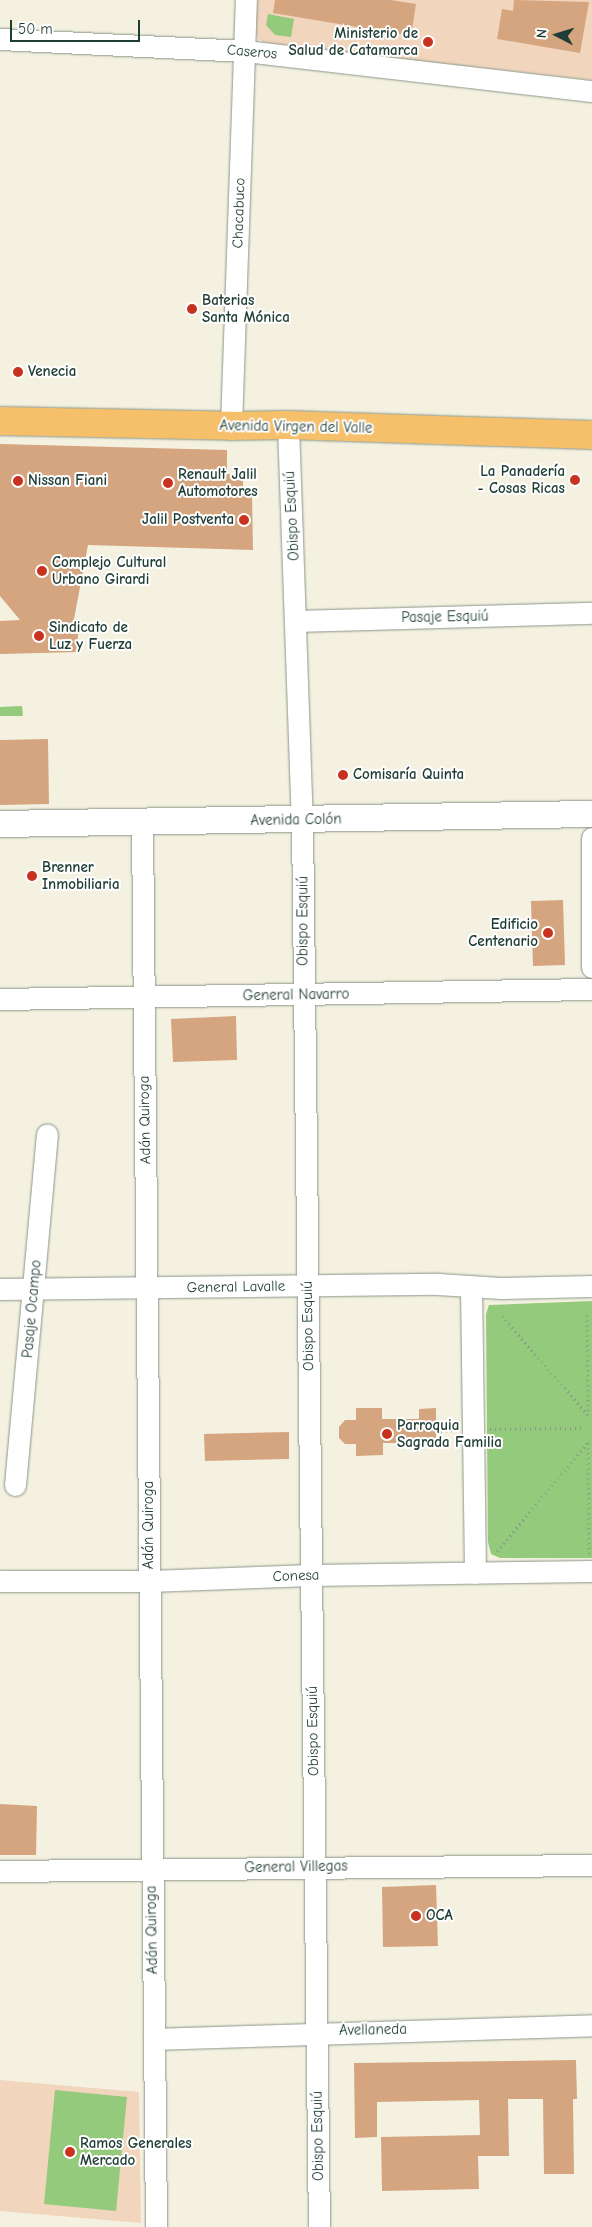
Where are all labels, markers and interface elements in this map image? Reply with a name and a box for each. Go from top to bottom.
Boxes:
scale bar [12,10,142,42]
north arrow [532,10,582,60]
text: 50 m [18,20,53,38]
place label: Ministerio de Salud de Catamarca [289,24,418,59]
text: N [533,28,550,39]
marker: Ministerio de Salud de Catamarca [422,36,434,48]
street label: Caseros [226,41,278,63]
street label: Chacabuco [229,177,249,249]
place label: Baterias Santa Mónica [202,291,290,326]
marker: Baterias Santa Mónica [186,303,198,315]
place label: Venecia [28,363,76,381]
marker: Venecia [12,366,24,378]
street label: Avenida Virgen del Valle [219,417,373,437]
place label: La Panadería - Cosas Ricas [478,462,565,497]
place label: Renault Jalil Automotores [178,465,258,500]
street label: Obispo Esquiú [281,471,303,561]
place label: Nissan Fiani [28,472,107,490]
marker: La Panadería - Cosas Ricas [569,474,581,486]
marker: Nissan Fiani [12,475,24,487]
marker: Renault Jalil Automotores [162,477,174,489]
place label: Jalil Postventa [142,511,234,529]
marker: Jalil Postventa [238,514,250,526]
place label: Complejo Cultural Urbano Girardi [52,553,166,588]
marker: Complejo Cultural Urbano Girardi [36,565,48,577]
street label: Pasaje Esquiú [401,607,489,627]
place label: Sindicato de Luz y Fuerza [49,618,132,653]
marker: Sindicato de Luz y Fuerza [33,630,45,642]
place label: Comisaría Quinta [353,766,464,784]
marker: Comisaría Quinta [337,769,349,781]
street label: Avenida Colón [250,810,342,830]
place label: Brenner Inmobiliaria [42,858,120,893]
marker: Brenner Inmobiliaria [26,870,38,882]
street label: Obispo Esquiú [294,876,312,966]
place label: Edificio Centenario [468,915,538,950]
marker: Edificio Centenario [542,927,554,939]
street label: General Navarro [243,985,349,1005]
street label: Adán Quiroga [135,1075,155,1165]
street label: Pasaje Ocampo [19,1259,45,1359]
street label: General Lavalle [187,1277,285,1297]
street label: Obispo Esquiú [298,1281,318,1371]
place label: Parroquia Sagrada Familia [397,1416,502,1451]
marker: Parroquia Sagrada Familia [381,1428,393,1440]
street label: Adán Quiroga [140,1481,158,1569]
street label: Conesa [272,1566,320,1586]
street label: Obispo Esquiú [303,1686,323,1776]
street label: General Villegas [244,1857,348,1877]
street label: Adán Quiroga [142,1885,162,1975]
place label: OCA [426,1907,453,1925]
marker: OCA [410,1910,422,1922]
street label: Avellaneda [339,2020,407,2040]
street label: Obispo Esquiú [308,2091,328,2181]
place label: Ramos Generales Mercado [80,2134,192,2169]
marker: Ramos Generales Mercado [64,2146,76,2158]

